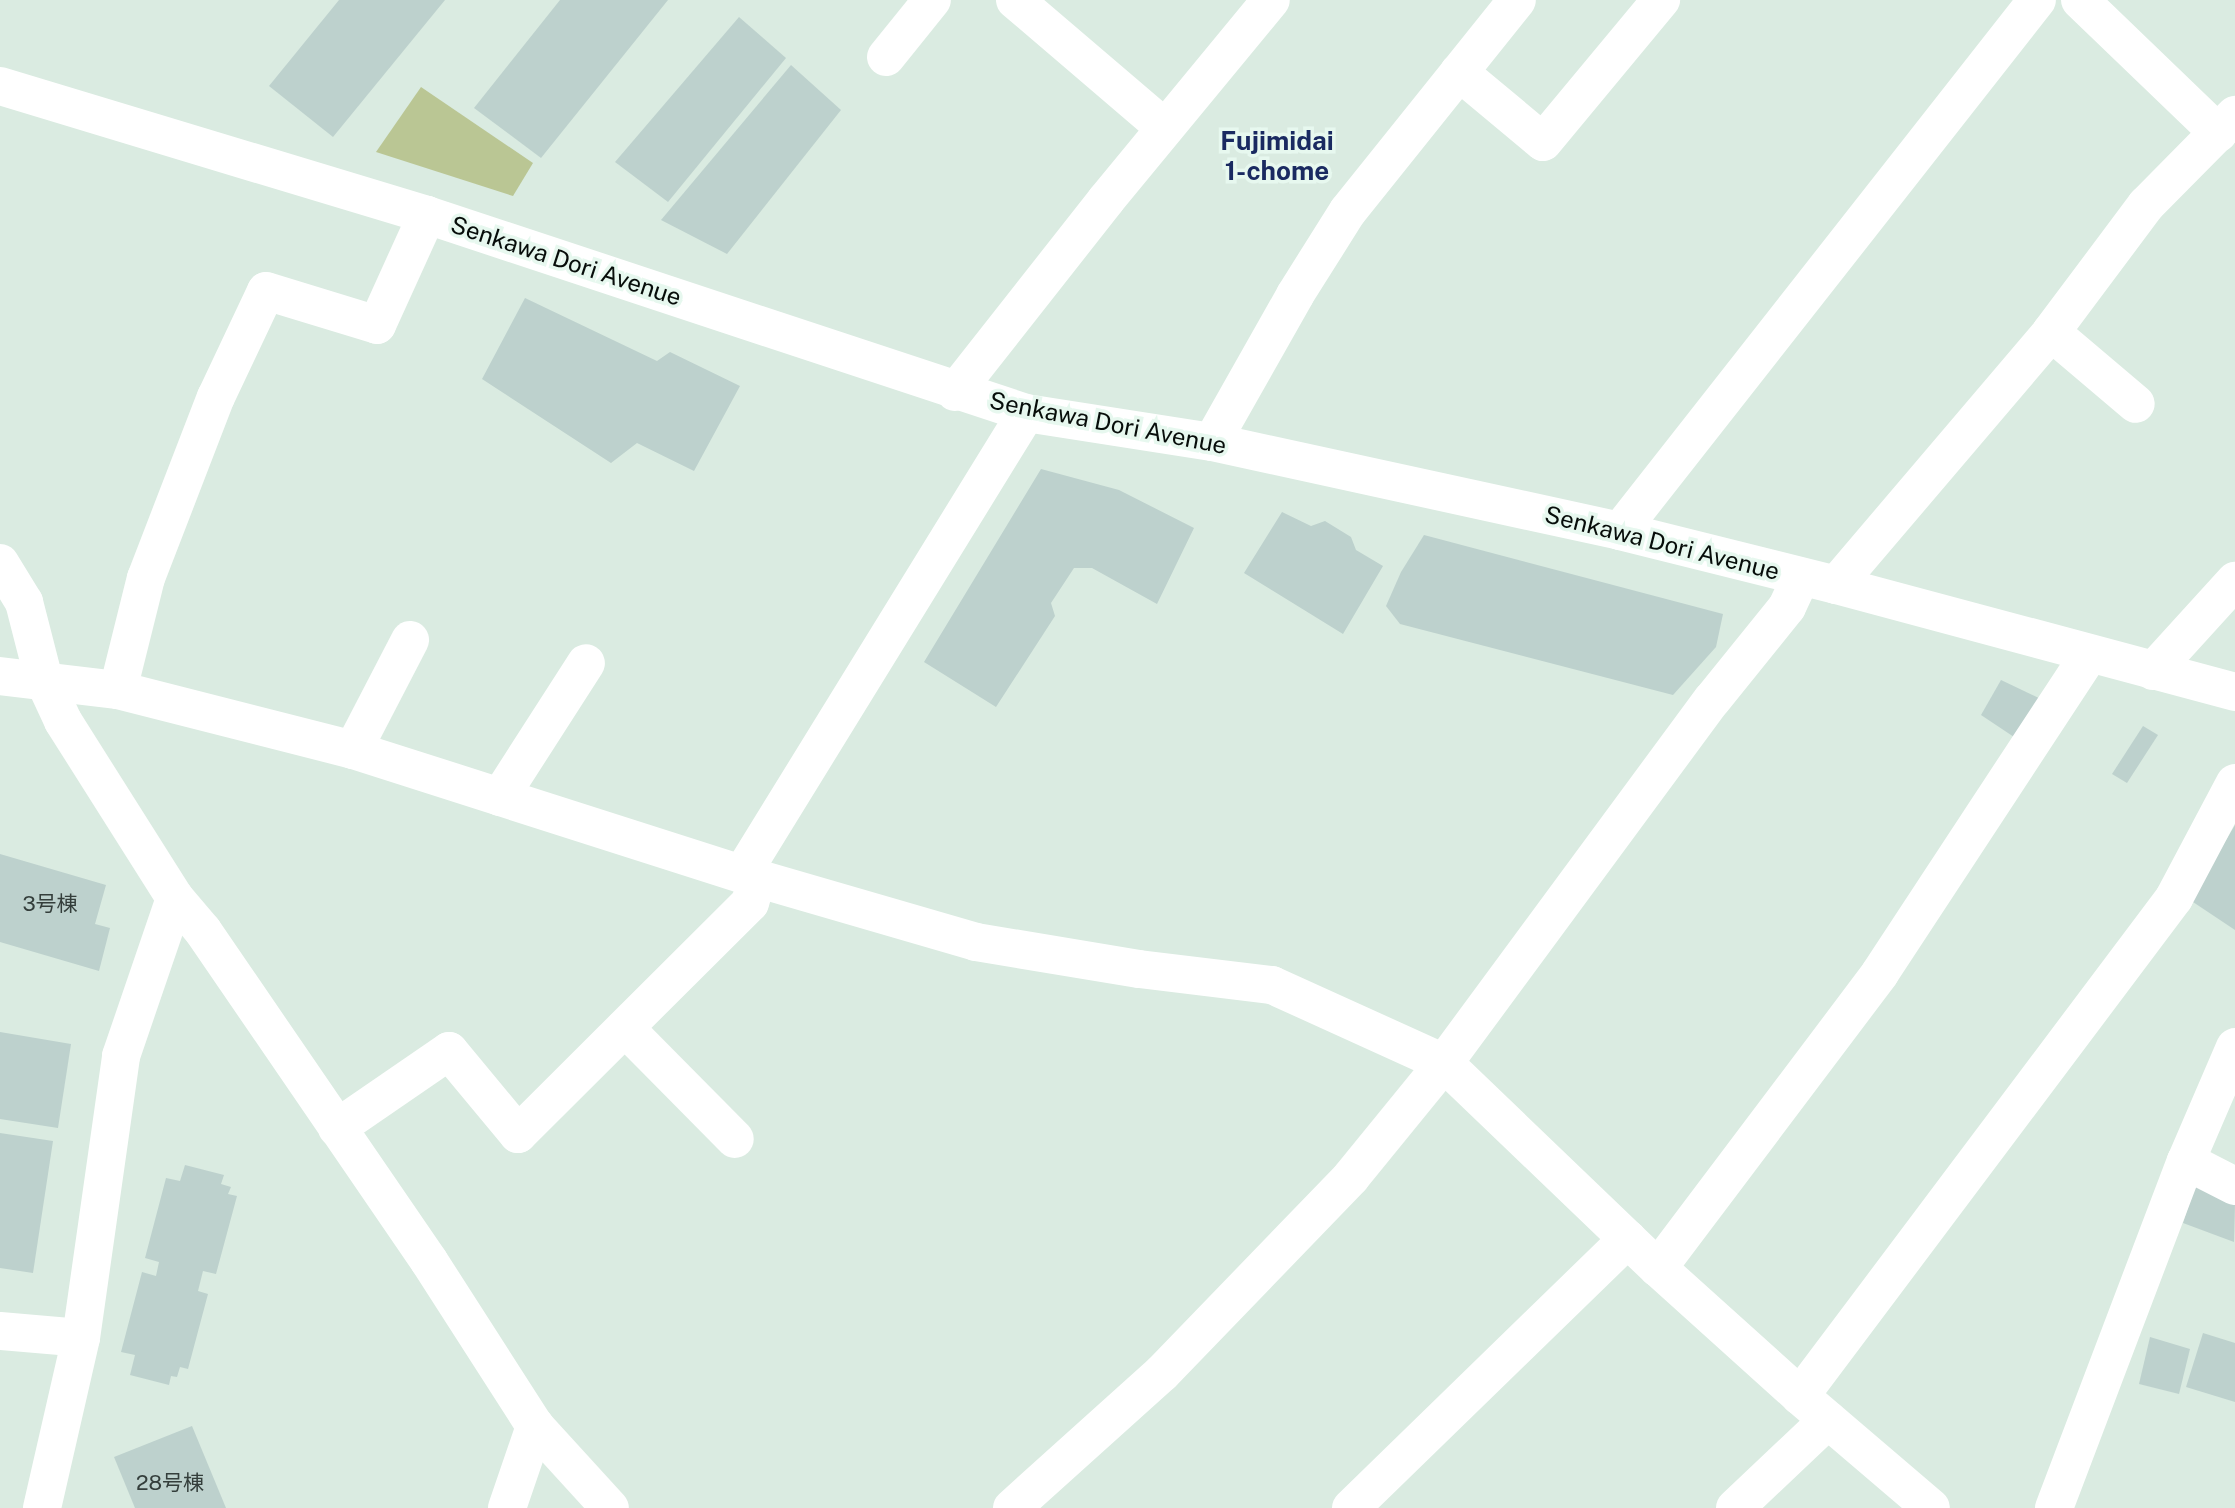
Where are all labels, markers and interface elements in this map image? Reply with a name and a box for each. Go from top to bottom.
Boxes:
district label: Fujimidai 1-chome [1220,125,1334,186]
street label: Senkawa Dori Avenue [447,210,685,312]
street label: Senkawa Dori Avenue [987,386,1229,460]
street label: Senkawa Dori Avenue [1542,500,1782,586]
house number: 3号棟 [22,891,78,917]
house number: 28号棟 [136,1470,204,1496]

